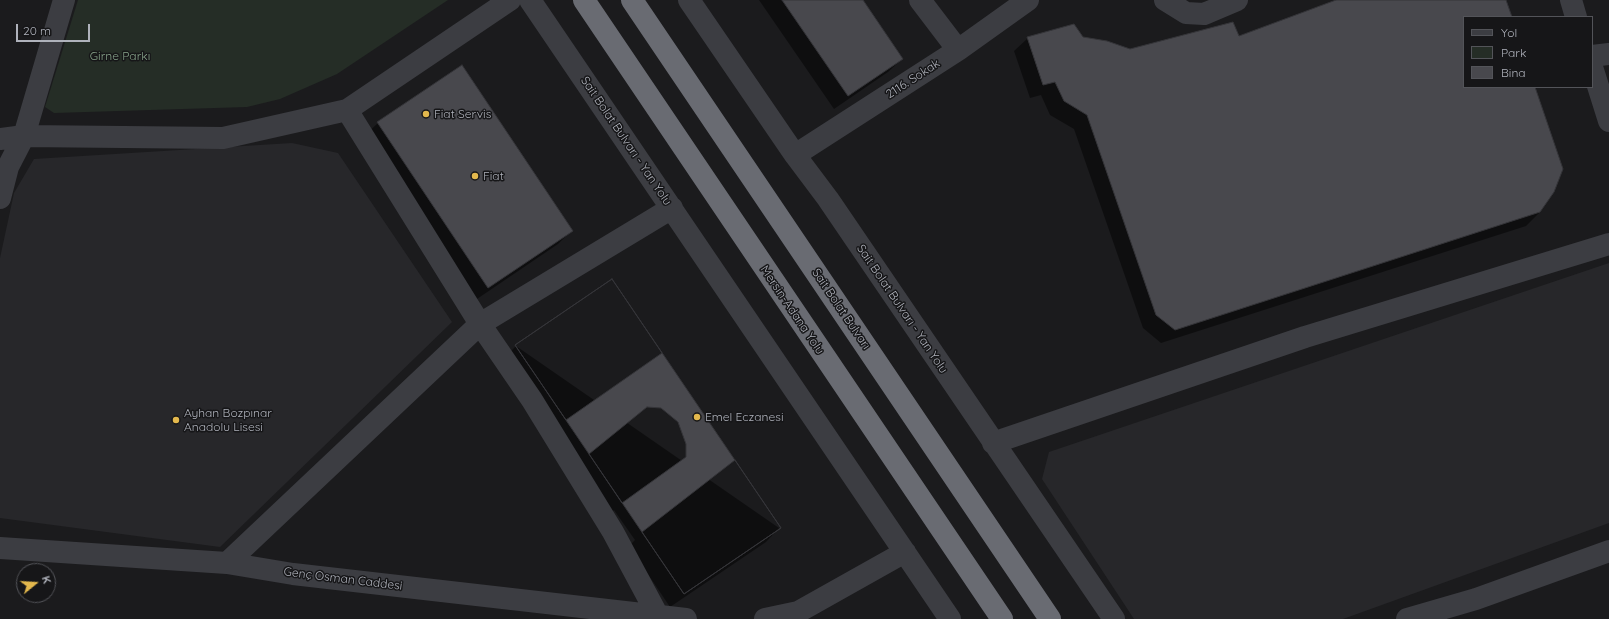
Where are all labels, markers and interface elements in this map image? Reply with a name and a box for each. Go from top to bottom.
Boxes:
scale bar [18,16,92,42]
legend [1463,16,1593,88]
text: 20 m [23,23,51,38]
text: Yol [1501,25,1517,40]
text: Park [1501,45,1526,60]
park label: Girne Parkı [90,49,150,63]
street label: 2116. Sokak [883,56,943,102]
text: Bina [1501,65,1526,80]
street label: Sait Bolat Bulvarı - Yan Yolu [577,74,675,208]
place label: Fiat Servis [434,107,491,121]
marker: Fiat Servis [421,109,431,119]
place label: Fiat [483,169,504,183]
marker: Fiat [470,171,480,181]
street label: Sait Bolat Bulvarı - Yan Yolu [853,242,951,376]
street label: Mersin-Adana Yolu [757,263,827,357]
street label: Sait Bolat Bulvarı [809,266,873,352]
place label: Ayhan Bozpınar Anadolu Lisesi [184,406,272,434]
place label: Emel Eczanesi [705,410,783,424]
marker: Emel Eczanesi [692,412,702,422]
marker: Ayhan Bozpınar Anadolu Lisesi [171,415,181,425]
north arrow [16,563,56,603]
street label: Genç Osman Caddesi [283,565,403,593]
text: K [39,574,54,585]

